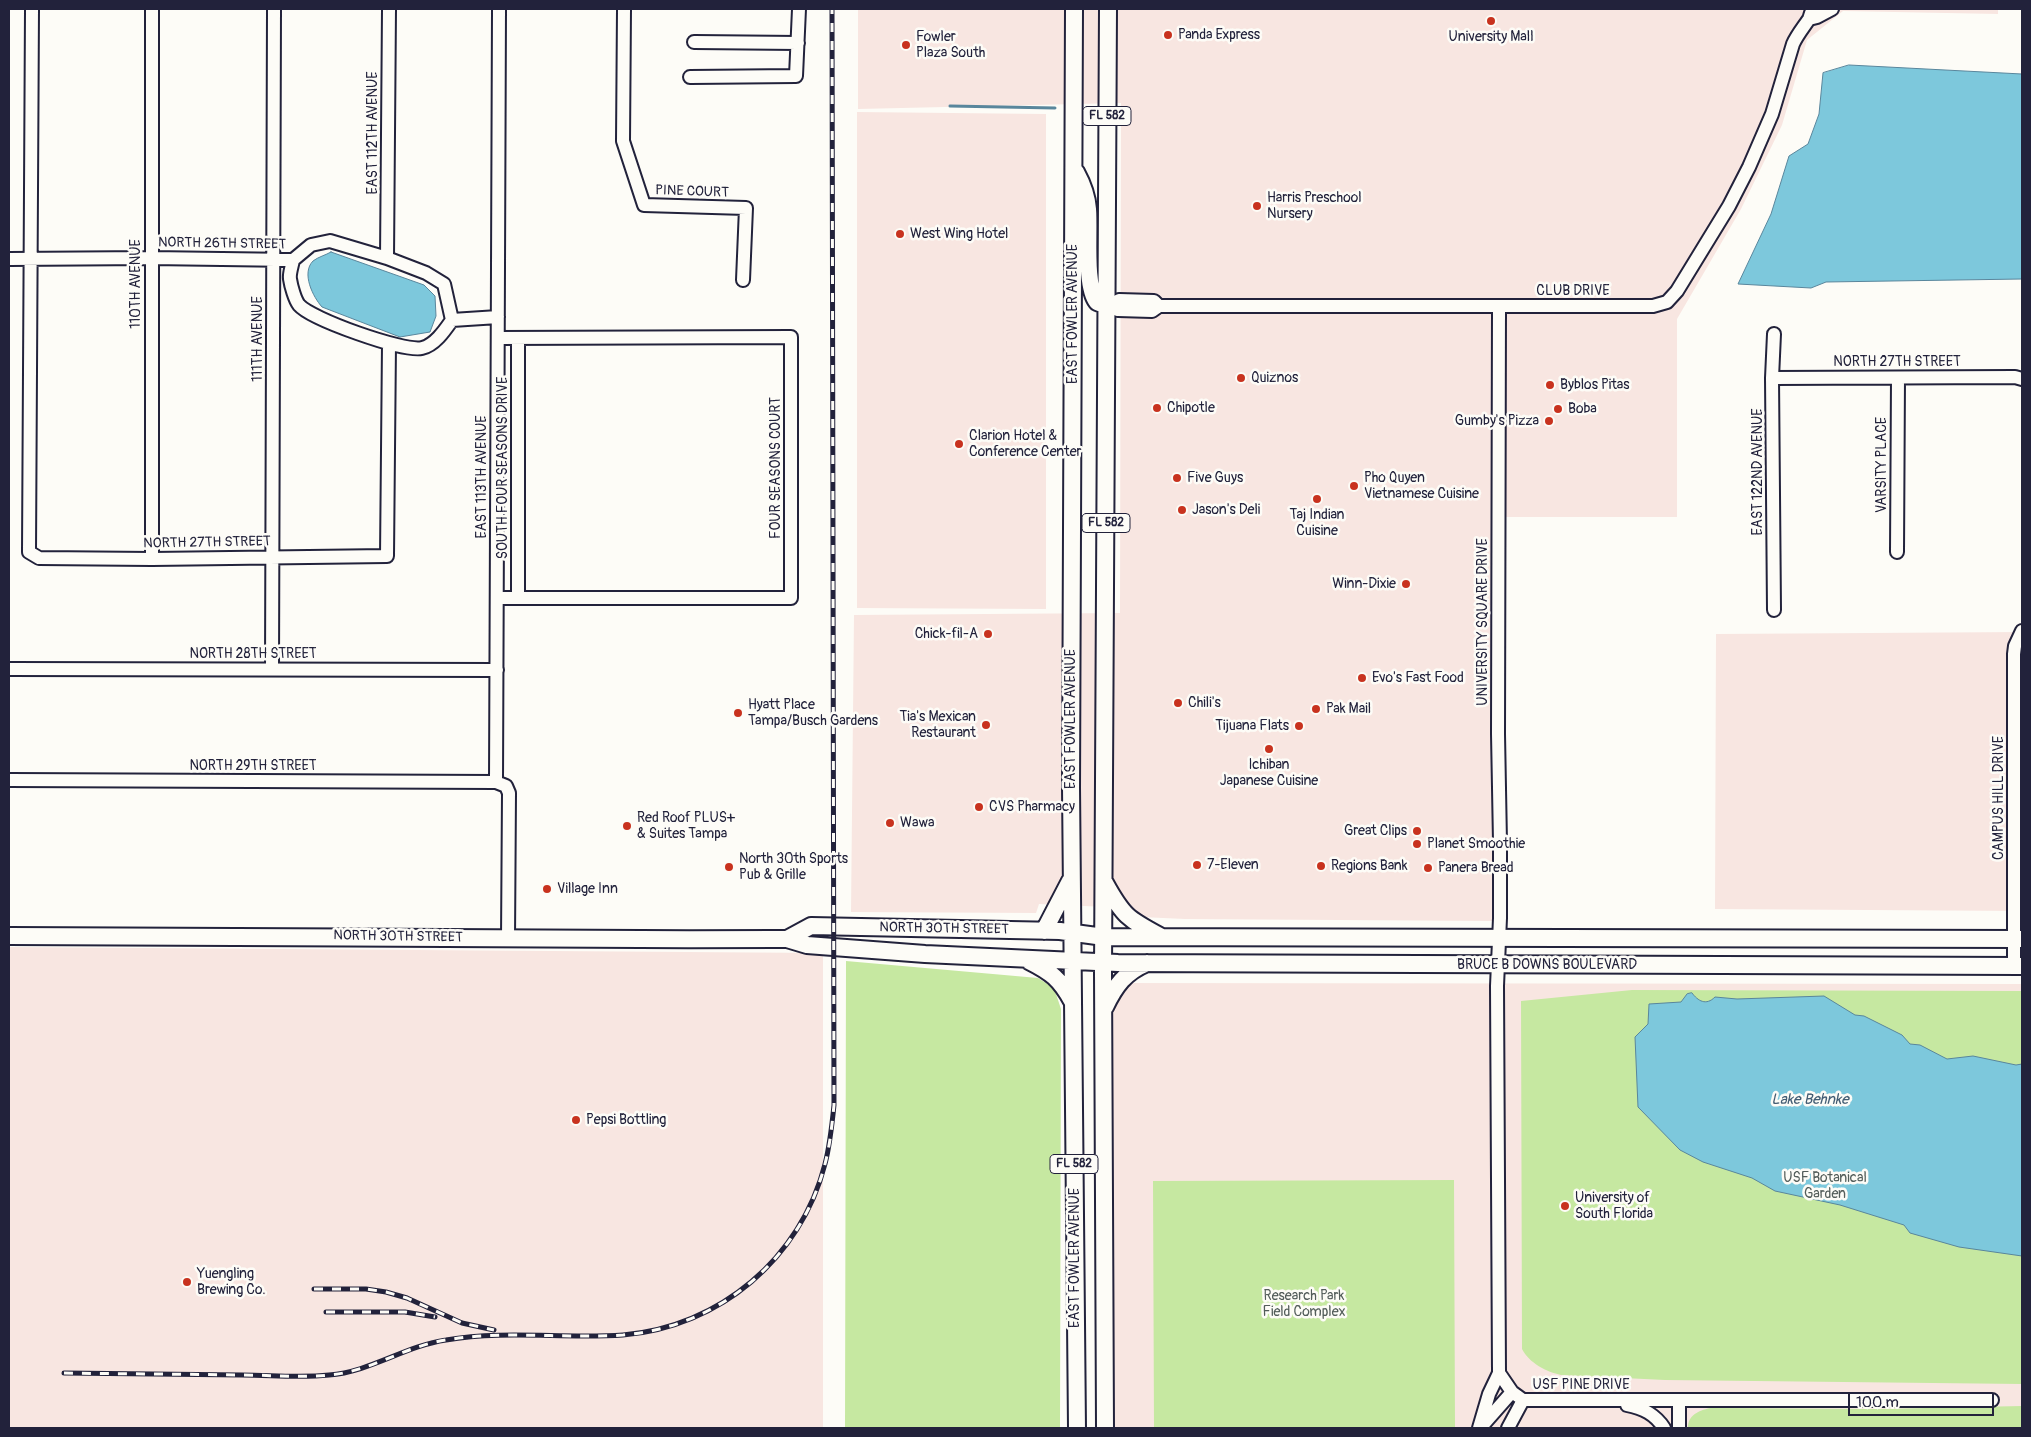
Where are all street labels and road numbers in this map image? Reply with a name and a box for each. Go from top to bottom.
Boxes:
street label: EAST 112TH AVENUE [365,71,381,195]
road number: FL 582 [1083,106,1131,125]
street label: PINE COURT [655,182,729,202]
street label: NORTH 26TH STREET [158,234,286,254]
street label: 110TH AVENUE [128,239,144,329]
street label: EAST FOWLER AVENUE [1065,244,1081,384]
street label: CLUB DRIVE [1536,283,1610,299]
street label: 111TH AVENUE [250,296,266,382]
street label: NORTH 27TH STREET [1833,354,1961,370]
street label: SOUTH FOUR SEASONS DRIVE [495,377,511,559]
street label: FOUR SEASONS COURT [768,397,784,539]
street label: EAST 122ND AVENUE [1750,409,1766,535]
street label: EAST 113TH AVENUE [474,416,490,538]
street label: VARSITY PLACE [1874,417,1890,513]
road number: FL 582 [1082,514,1130,532]
street label: NORTH 27TH STREET [143,533,271,553]
street label: UNIVERSITY SQUARE DRIVE [1475,538,1491,706]
street label: NORTH 28TH STREET [189,646,317,662]
street label: EAST FOWLER AVENUE [1063,649,1079,789]
street label: CAMPUS HILL DRIVE [1991,736,2007,860]
street label: NORTH 29TH STREET [189,758,317,774]
street label: NORTH 30TH STREET [879,919,1009,939]
street label: NORTH 30TH STREET [333,927,463,947]
street label: BRUCE B DOWNS BOULEVARD [1457,957,1637,973]
road number: FL 582 [1050,1154,1098,1174]
street label: EAST FOWLER AVENUE [1067,1188,1083,1328]
street label: USF PINE DRIVE [1533,1377,1629,1393]

